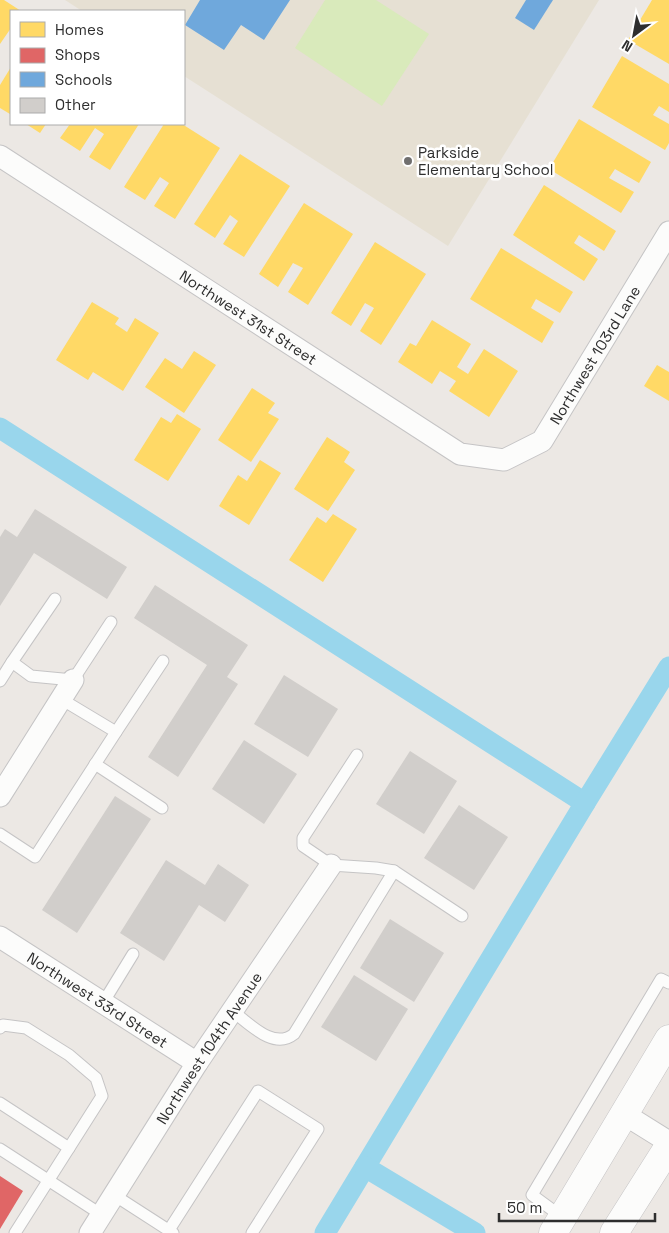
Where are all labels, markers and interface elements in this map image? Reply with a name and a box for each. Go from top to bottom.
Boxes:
legend [10,10,185,125]
north arrow [609,10,659,60]
text: Homes [55,20,104,39]
text: N [618,36,636,56]
text: Shops [55,45,100,64]
text: Schools [55,70,113,89]
text: Other [55,95,96,114]
place label: Parkside Elementary School [418,143,554,179]
marker: Parkside Elementary School [402,155,414,167]
street label: Northwest 31st Street [176,266,321,368]
street label: Northwest 103rd Lane [545,282,644,428]
street label: Northwest 33rd Street [24,948,172,1052]
street label: Northwest 104th Avenue [152,968,266,1127]
scale bar [499,1190,655,1222]
text: 50 m [507,1198,542,1217]

